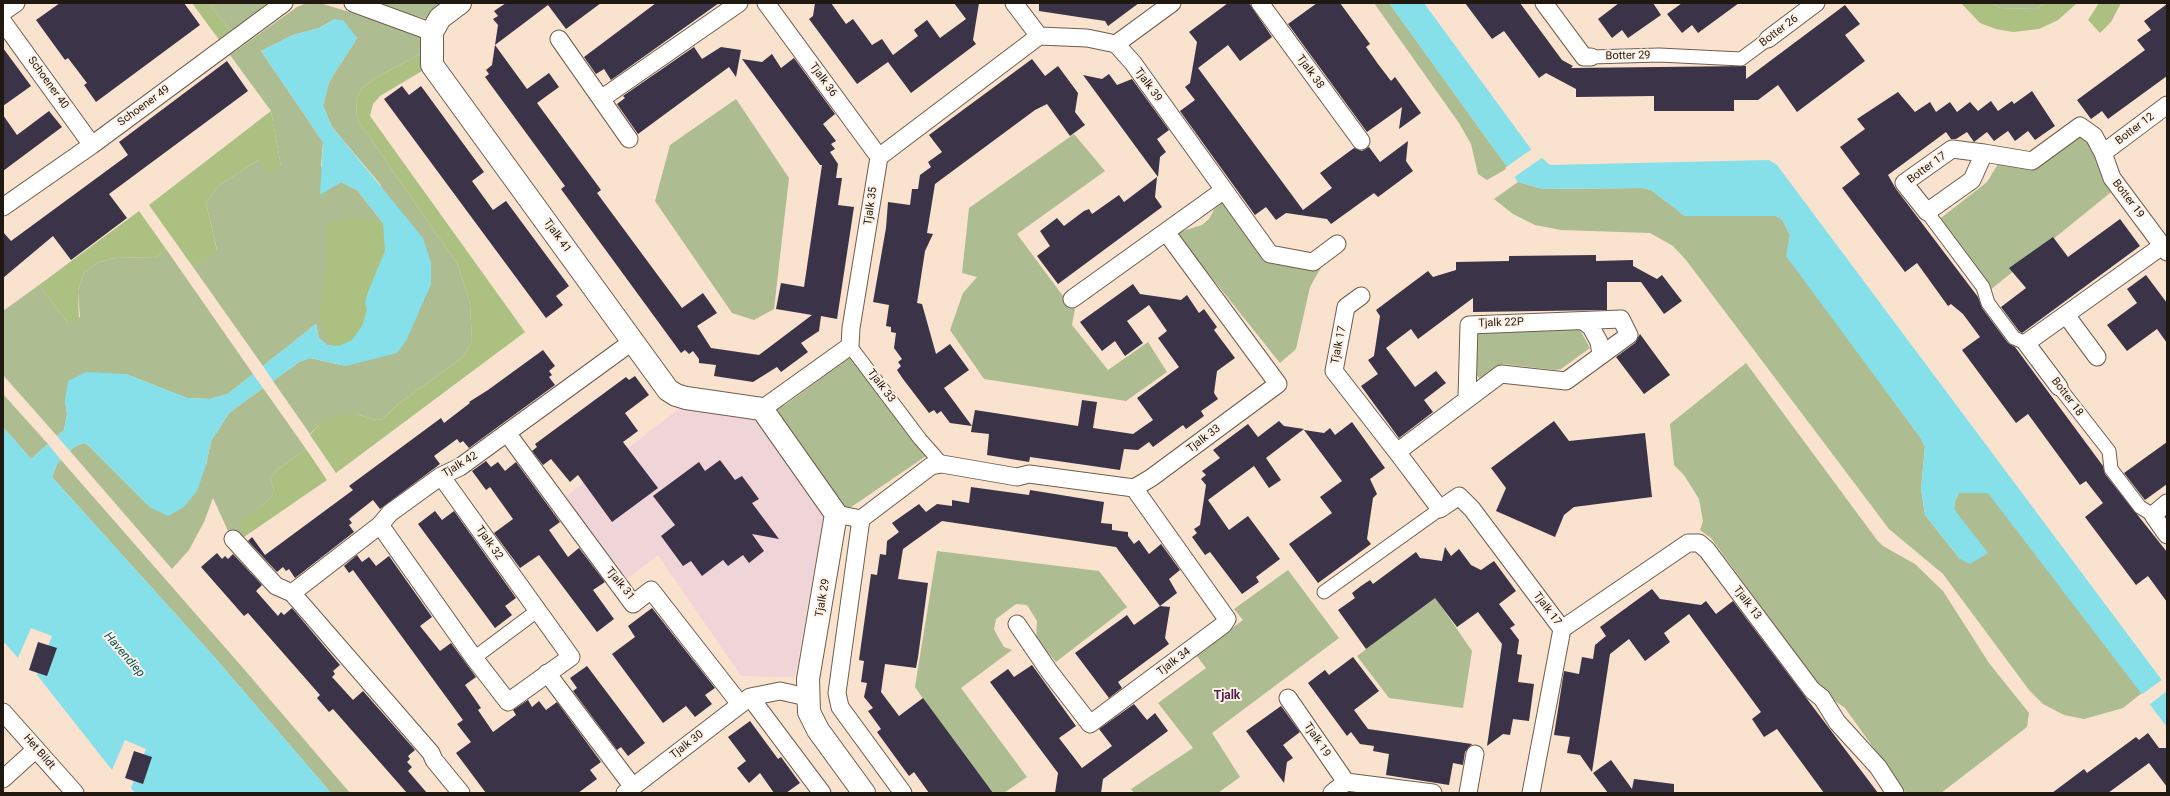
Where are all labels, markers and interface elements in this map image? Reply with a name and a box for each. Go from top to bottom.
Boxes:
street label: Botter 26 [1757,12,1801,50]
street label: Botter 29 [1605,49,1651,63]
street label: Tjalk 38 [1293,53,1327,91]
street label: Schoener 40 [25,54,71,112]
street label: Tjalk 36 [806,61,840,99]
street label: Tjalk 39 [1131,66,1165,104]
street label: Schoener 49 [115,83,173,129]
street label: Botter 12 [2113,110,2157,148]
street label: Botter 17 [1905,149,1949,187]
street label: Botter 19 [2109,177,2147,221]
street label: Tjalk 35 [862,186,880,226]
street label: Tjalk 41 [540,217,574,255]
street label: Tjalk 22P [1478,316,1524,330]
street label: Tjalk 17 [1329,325,1349,365]
street label: Tjalk 33 [864,367,898,405]
street label: Botter 18 [2048,375,2086,419]
street label: Tjalk 33 [1185,422,1223,456]
street label: Tjalk 42 [440,449,480,481]
street label: Tjalk 32 [473,523,505,563]
street label: Tjalk 31 [603,565,637,603]
street label: Tjalk 29 [813,578,833,618]
street label: Tjalk 13 [1730,584,1764,622]
street label: Tjalk 17 [1530,590,1564,628]
water label: Havendiep [101,630,147,680]
street label: Tjalk 34 [1155,645,1193,679]
district label: Tjalk [1214,689,1240,703]
street label: Tjalk 19 [1301,720,1333,760]
street label: Tjalk 30 [668,728,706,762]
street label: Het Bildt [20,732,58,772]

